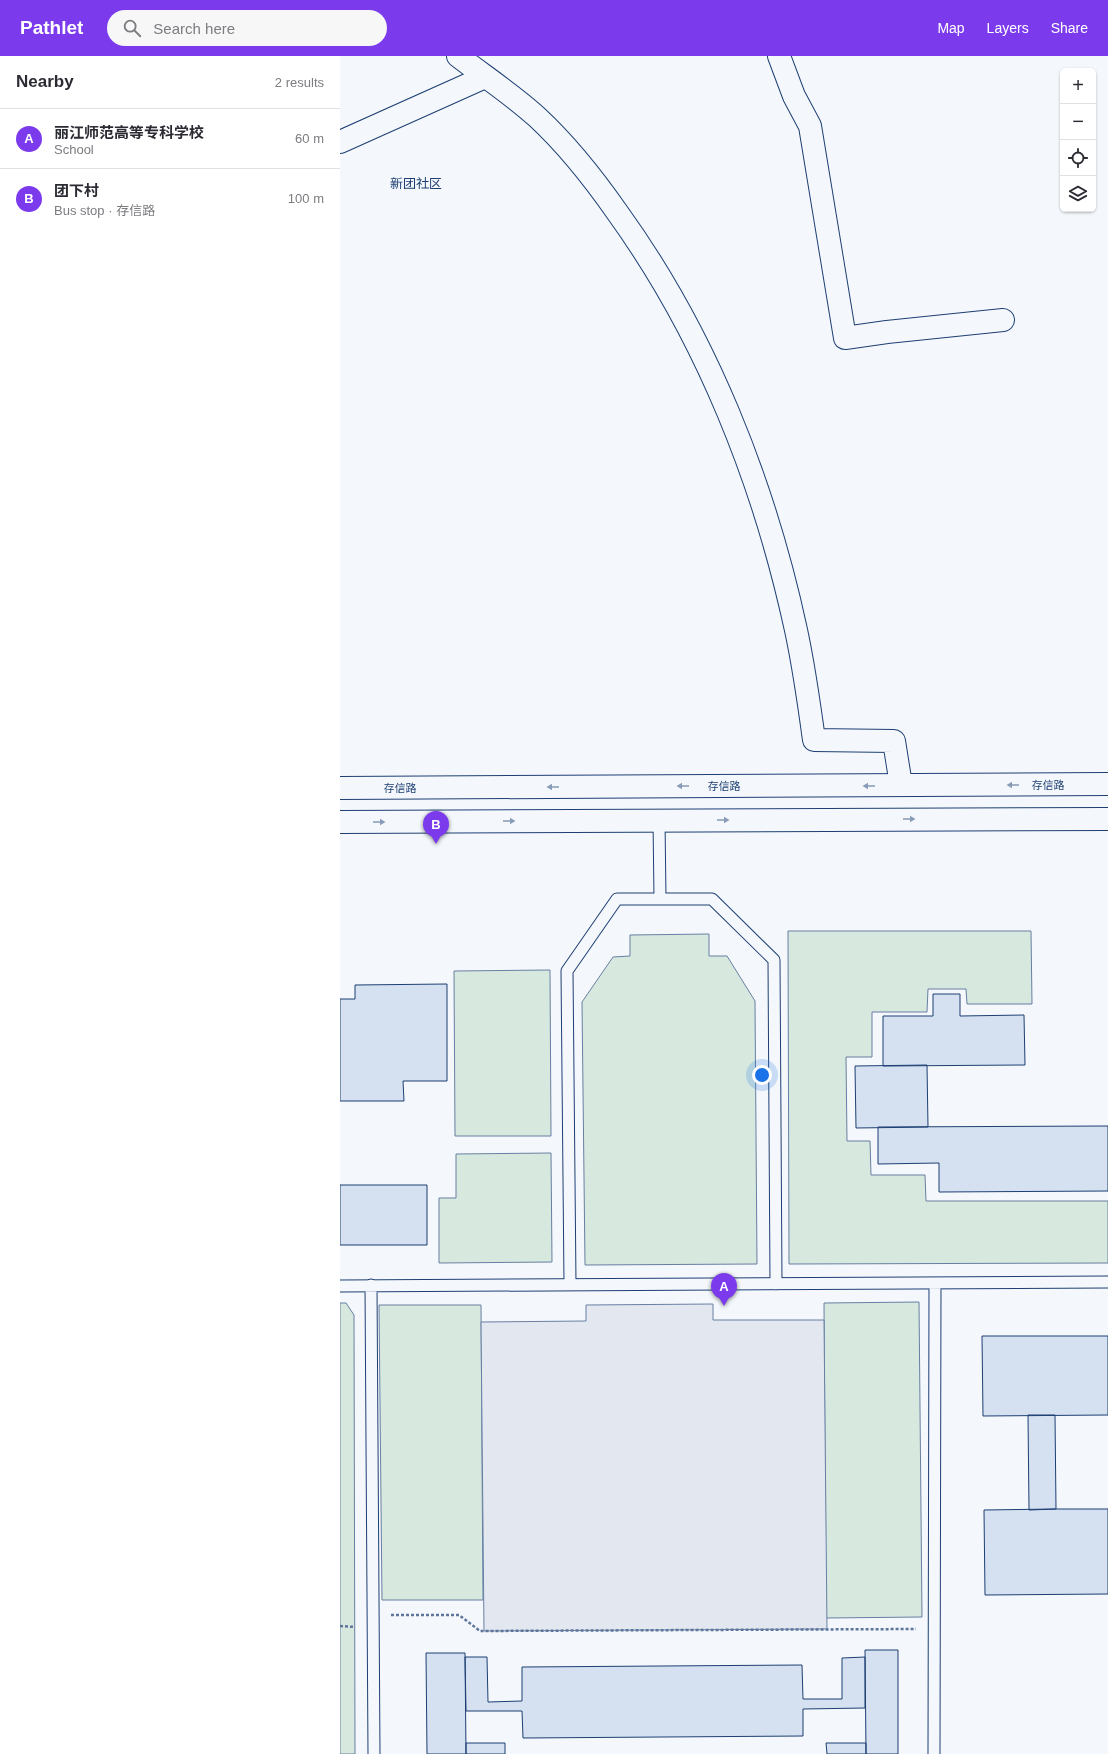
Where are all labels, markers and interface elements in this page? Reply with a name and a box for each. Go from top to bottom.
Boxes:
search box [107,10,387,46]
text: Pathlet [20,17,83,38]
icon: search [121,17,143,39]
text: Search here [153,20,235,37]
text: Map [937,20,965,36]
text: Layers [987,20,1029,36]
text: Share [1051,20,1088,36]
map controls [1060,68,1096,212]
button: + [1060,68,1096,104]
text: Nearby [16,72,74,91]
text: 2 results [275,75,324,90]
button: − [1060,104,1096,140]
text: 丽江师范高等专科学校 [54,124,204,141]
text: A [24,131,34,146]
text: 60 m [295,131,324,146]
button: locate [1060,140,1096,176]
text: School [54,142,94,157]
district label: 新团社区 [390,176,442,191]
button: layers [1060,176,1096,212]
text: 团下村 [54,182,99,199]
text: B [24,191,34,206]
text: 100 m [288,191,324,206]
text: Bus stop · 存信路 [54,203,155,218]
street label: 存信路 [1032,779,1065,791]
street label: 存信路 [708,780,741,792]
street label: 存信路 [384,782,417,794]
one-way arrow [1006,782,1019,788]
one-way arrow [676,783,689,789]
one-way arrow [862,783,875,789]
one-way arrow [546,784,559,790]
pin: B [423,811,449,844]
one-way arrow [903,816,916,822]
one-way arrow [717,817,730,823]
one-way arrow [373,818,385,825]
one-way arrow [503,818,516,824]
your location [752,1065,772,1085]
pin: A [711,1273,737,1306]

